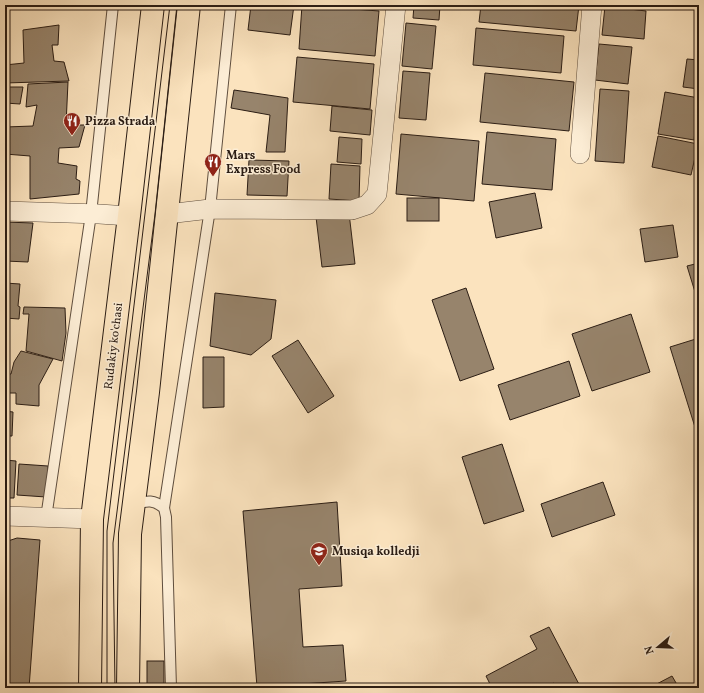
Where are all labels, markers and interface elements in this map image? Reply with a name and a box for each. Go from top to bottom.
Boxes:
restaurant icon: Pizza Strada [62,111,82,136]
place label: Pizza Strada [85,114,156,130]
place label: Mars Express Food [226,148,301,178]
restaurant icon: Mars Express Food [203,152,223,177]
street label: Rudakiy ko'chasi [101,301,127,390]
school or university icon: Musiqa kolledji [309,541,329,566]
place label: Musiqa kolledji [332,544,420,560]
north arrow [638,627,678,667]
text: N [642,644,658,656]

